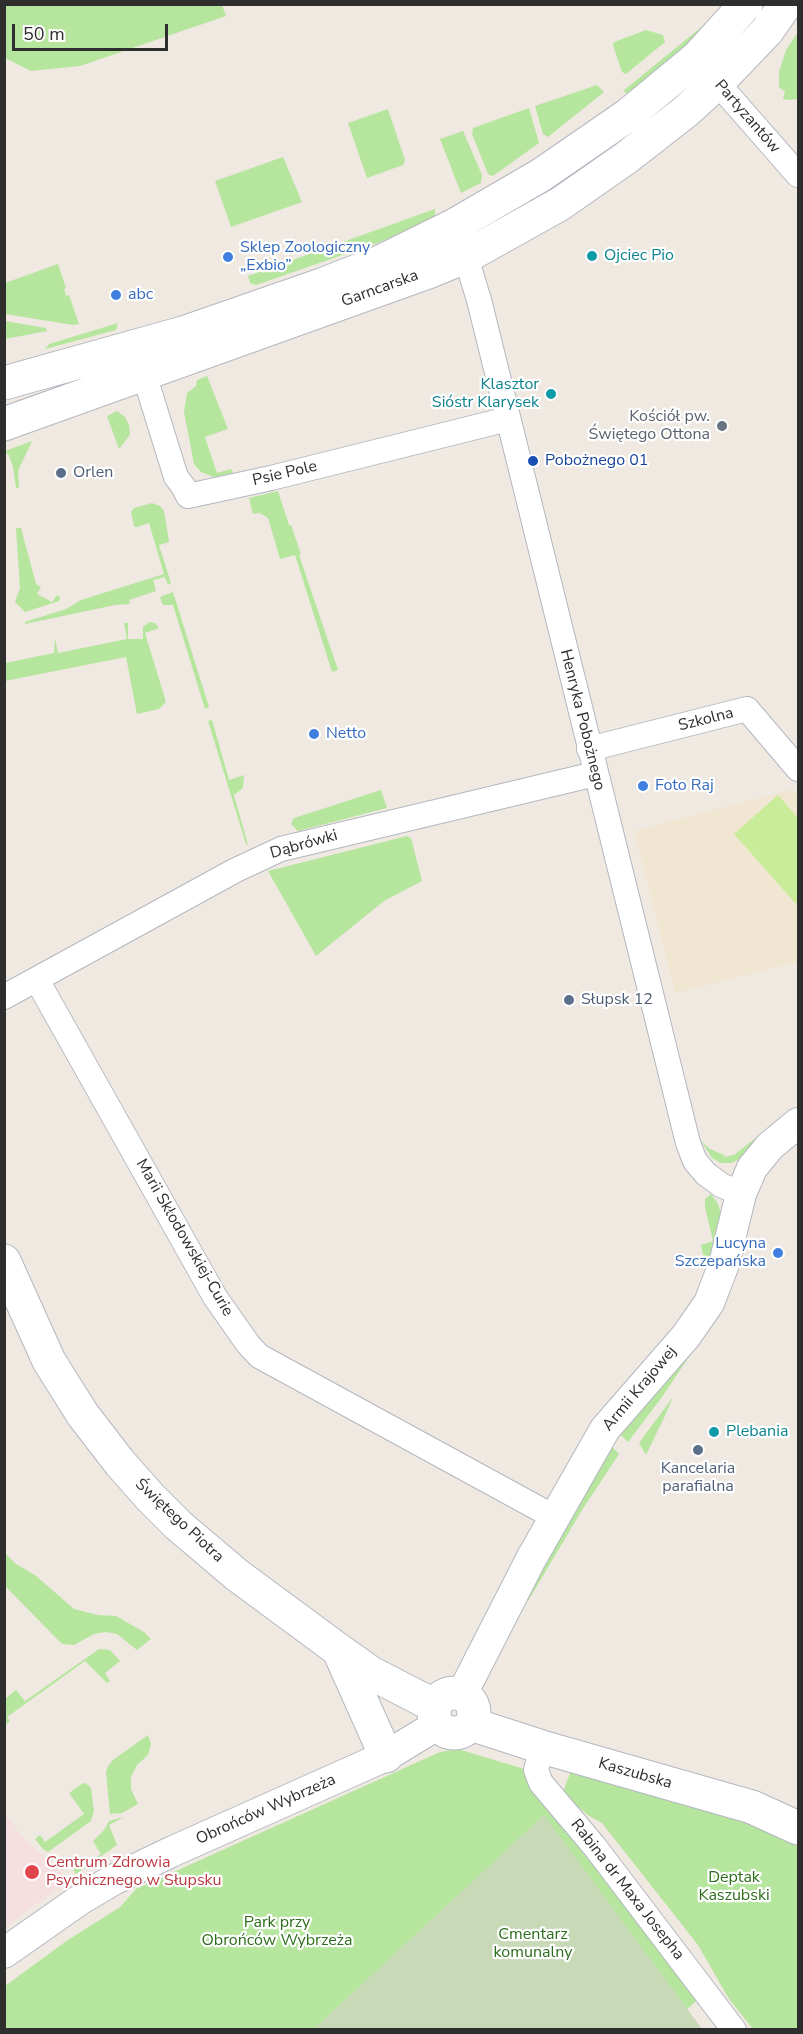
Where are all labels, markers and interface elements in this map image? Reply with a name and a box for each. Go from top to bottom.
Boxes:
scale bar [15,12,171,50]
text: 50 m [23,22,65,46]
street label: Partyzantów [710,76,784,158]
place label: Sklep Zoologiczny „Exbio” [240,238,370,276]
place label: Ojciec Pio [604,246,674,266]
marker: Ojciec Pio [585,249,599,263]
marker: Sklep Zoologiczny „Exbio” [221,250,235,264]
street label: Garncarska [339,266,421,312]
place label: abc [128,285,153,305]
marker: abc [109,288,123,302]
place label: Klasztor Sióstr Klarysek [432,375,539,413]
marker: Klasztor Sióstr Klarysek [544,387,558,401]
place label: Kościół pw. Świętego Ottona [589,407,710,445]
marker: Kościół pw. Świętego Ottona [715,419,729,433]
place label: Pobożnego 01 [545,451,648,471]
marker: Pobożnego 01 [526,454,540,468]
street label: Psie Pole [251,457,319,491]
place label: Orlen [73,463,113,483]
marker: Orlen [54,466,68,480]
street label: Henryka Pobożnego [555,647,609,793]
street label: Szkolna [676,704,736,736]
place label: Netto [326,724,366,744]
marker: Netto [307,727,321,741]
place label: Foto Raj [655,776,714,796]
marker: Foto Raj [636,779,650,793]
street label: Dąbrówki [268,826,340,864]
place label: Słupsk 12 [581,990,653,1010]
marker: Słupsk 12 [562,993,576,1007]
street label: Marii Skłodowskiej-Curie [131,1156,237,1320]
place label: Lucyna Szczepańska [675,1234,766,1272]
marker: Lucyna Szczepańska [771,1246,785,1260]
street label: Armii Krajowej [599,1343,681,1435]
place label: Plebania [726,1422,788,1442]
marker: Plebania [707,1425,721,1439]
marker: Kancelaria parafialna [691,1443,705,1457]
place label: Kancelaria parafialna [661,1459,735,1497]
street label: Świętego Piotra [131,1475,227,1567]
street label: Kaszubska [596,1754,674,1794]
street label: Obrońców Wybrzeża [193,1771,339,1849]
street label: Rabina dr Maxa Josepha [566,1816,688,1964]
place label: Centrum Zdrowia Psychicznego w Słupsku [46,1853,222,1891]
marker: Centrum Zdrowia Psychicznego w Słupsku [23,1863,41,1881]
park label: Deptak Kaszubski [698,1868,770,1906]
park label: Park przy Obrońców Wybrzeża [202,1913,352,1951]
park label: Cmentarz komunalny [494,1925,572,1963]

